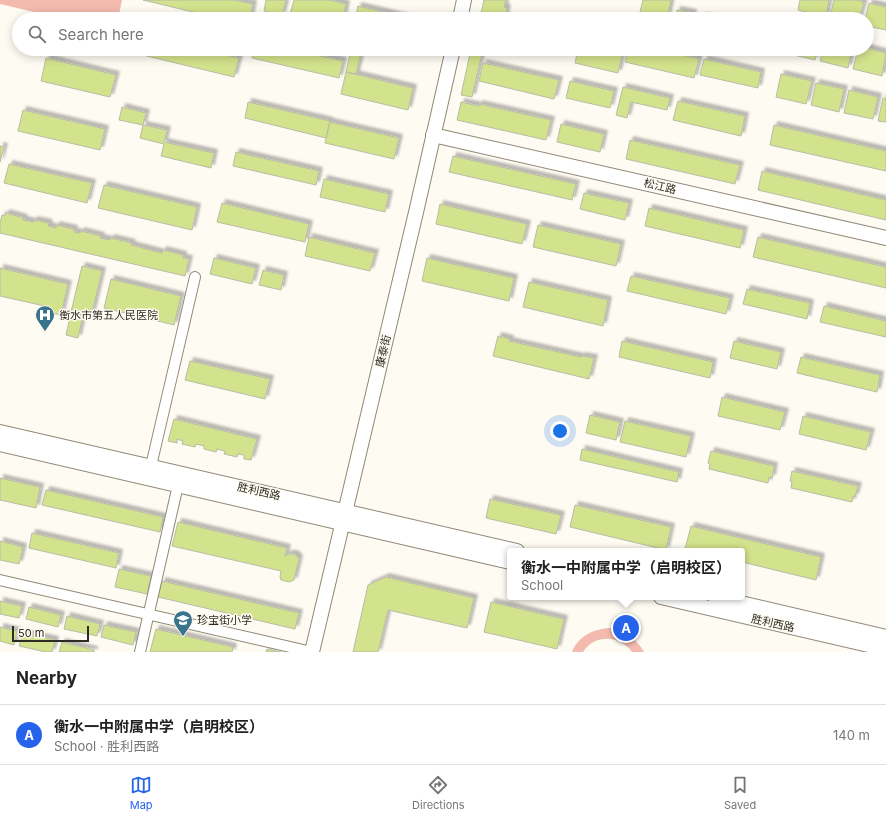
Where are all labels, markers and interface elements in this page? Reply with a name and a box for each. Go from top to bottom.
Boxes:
search box [12,12,874,56]
icon: search [26,23,48,45]
text: Search here [58,25,144,44]
street label: 松江路 [642,175,678,197]
hospital icon: 衡水市第五人民医院 [34,304,56,332]
place label: 衡水市第五人民医院 [59,308,158,322]
street label: 康泰街 [372,333,394,369]
your location [550,421,570,441]
street label: 胜利西路 [236,479,282,503]
popup [507,548,745,600]
text: 衡水一中附属中学（启明校区） [521,558,731,577]
text: School [521,577,563,593]
school or university icon: 珍宝街小学 [172,609,194,637]
street label: 胜利西路 [750,611,796,635]
place label: 珍宝街小学 [197,613,252,627]
pin: A [613,613,639,643]
scale bar [12,624,89,643]
text: 50 m [18,626,44,640]
text: Nearby [16,668,77,688]
text: 衡水一中附属中学（启明校区） [54,717,264,736]
text: A [24,727,34,743]
text: 140 m [833,727,870,743]
text: School · 胜利西路 [54,738,159,754]
tab: Map [130,774,153,812]
tab: Directions [412,774,465,812]
tab: Saved [724,774,756,812]

